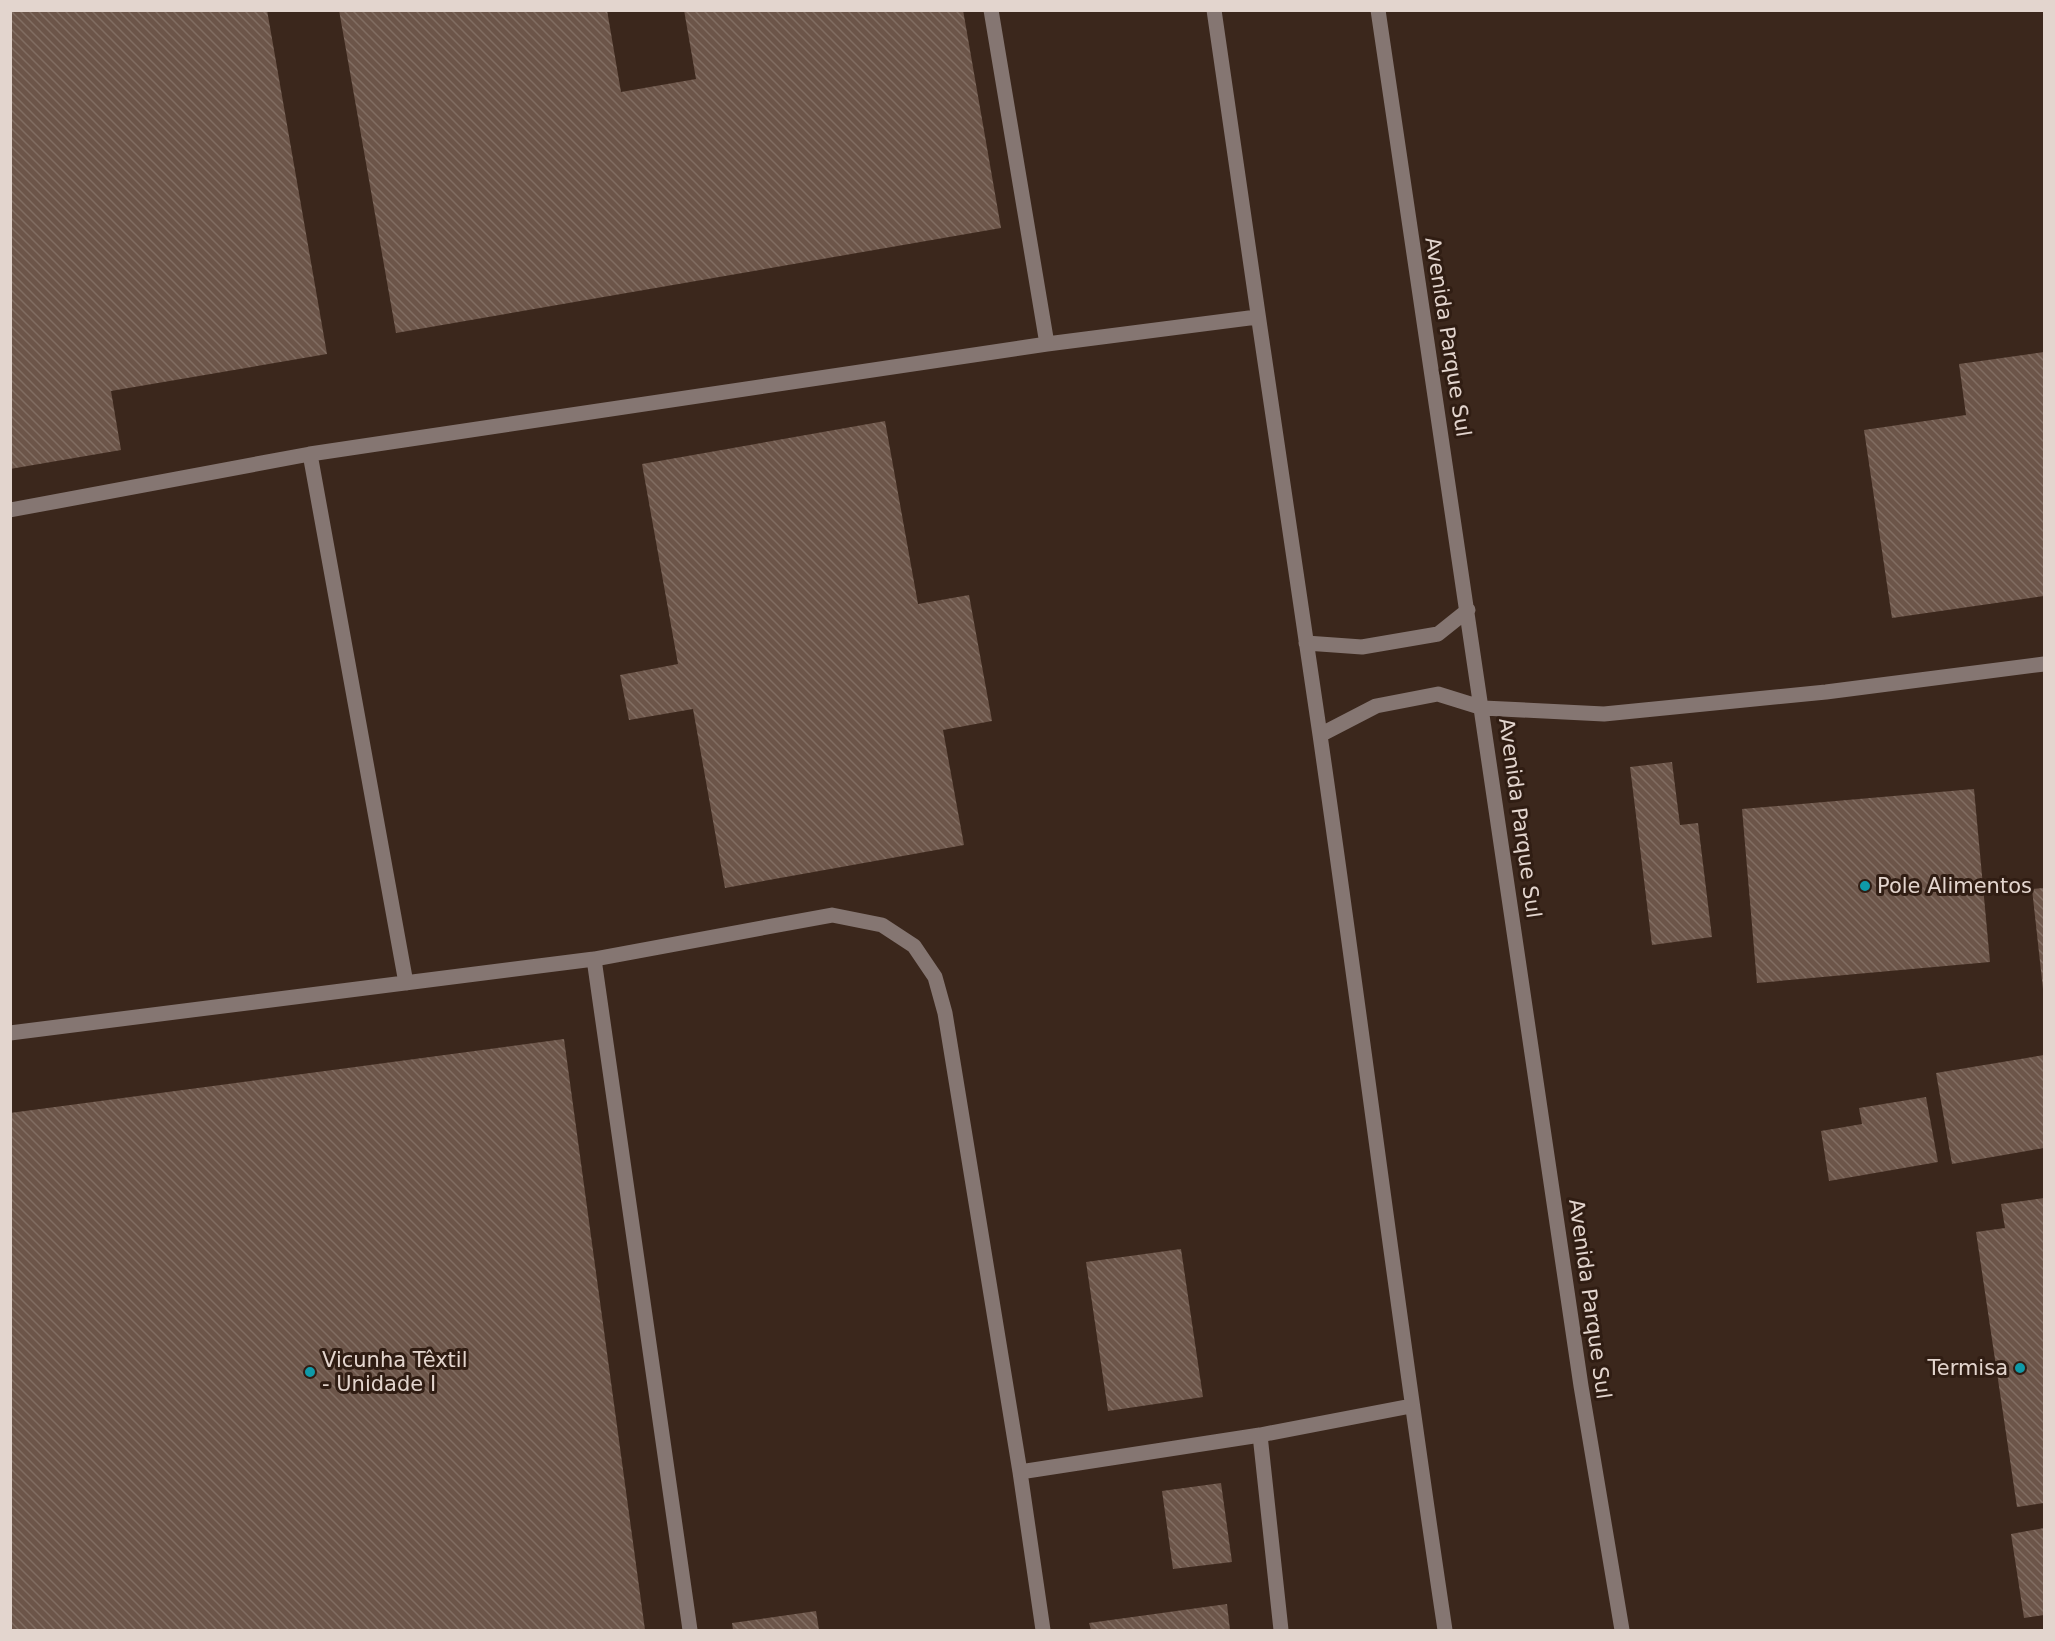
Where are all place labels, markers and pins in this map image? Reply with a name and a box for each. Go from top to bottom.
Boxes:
place label: Pole Alimentos [1877,874,2032,898]
marker: Pole Alimentos [1858,879,1872,893]
place label: Vicunha Têxtil - Unidade I [322,1348,468,1396]
place label: Termisa [1926,1356,2008,1380]
marker: Termisa [2013,1361,2027,1375]
marker: Vicunha Têxtil - Unidade I [303,1365,317,1379]

